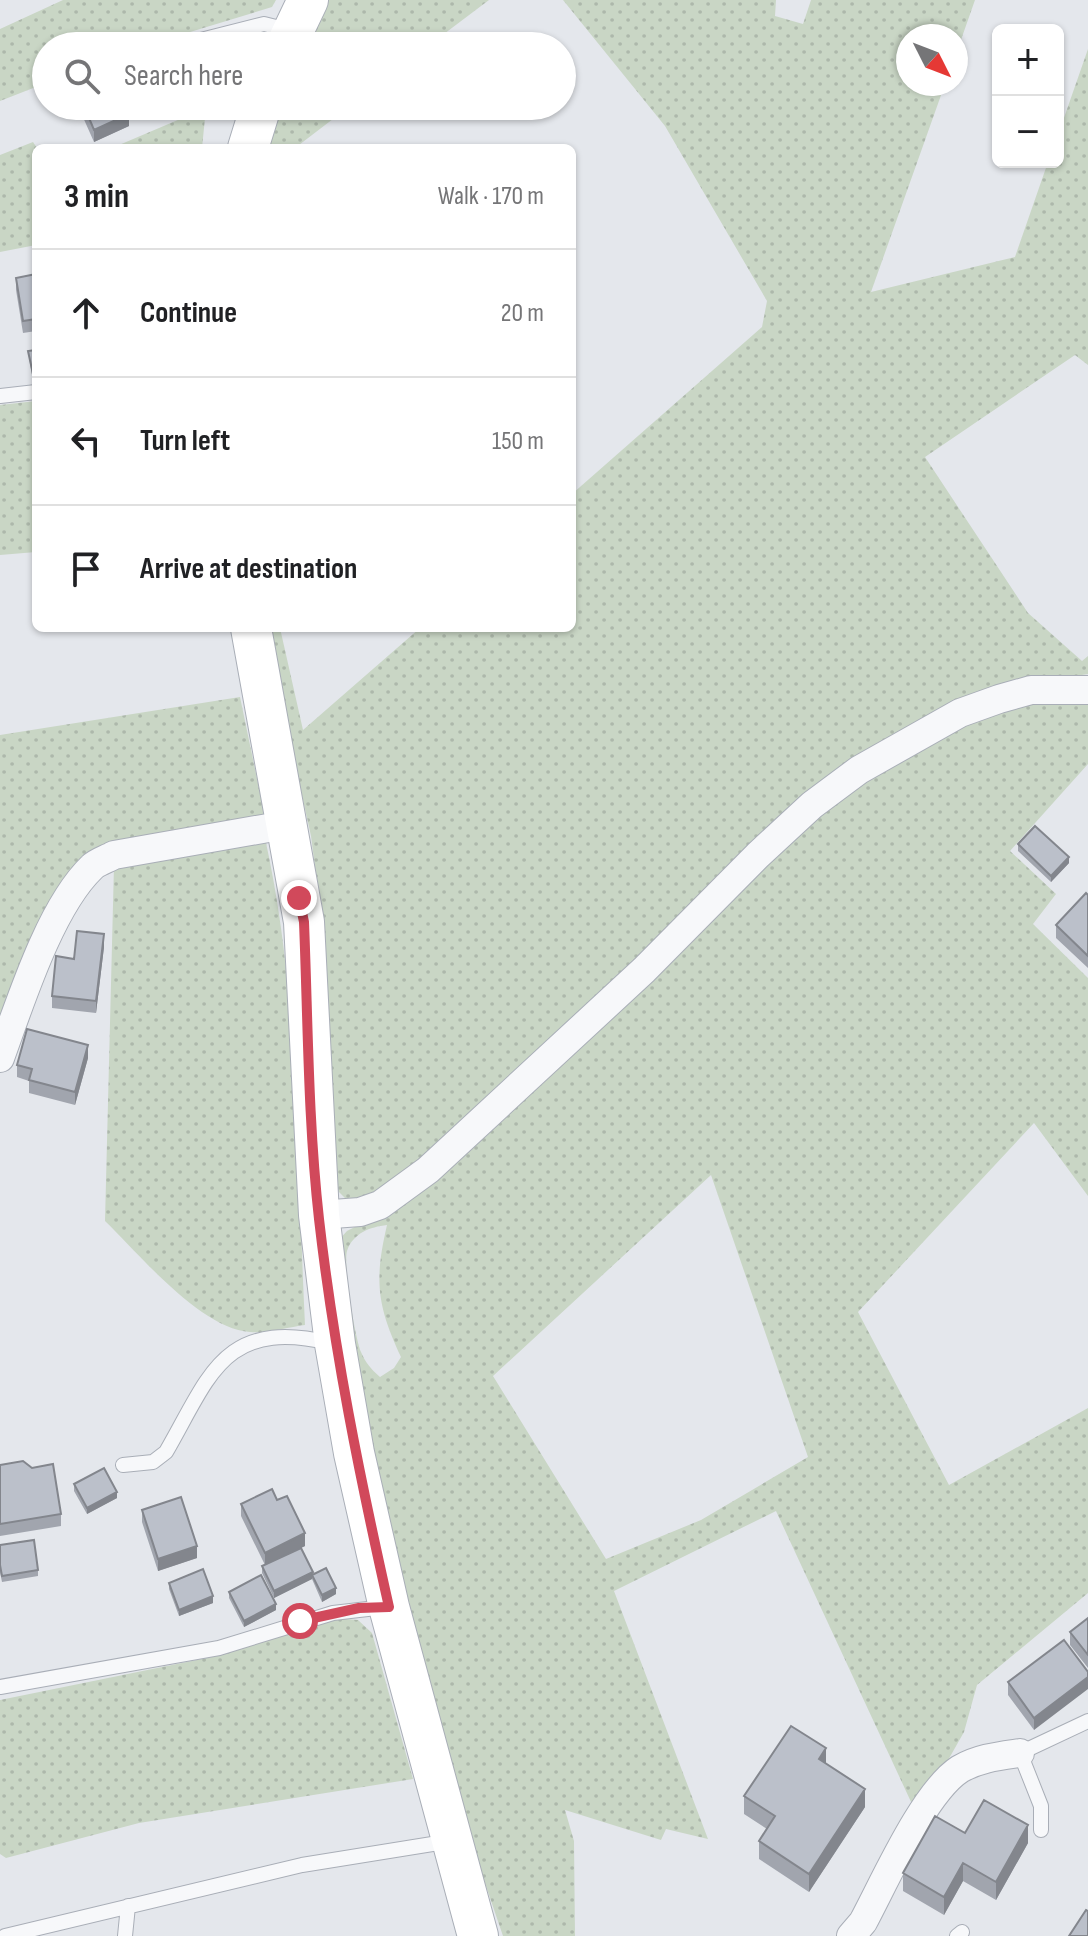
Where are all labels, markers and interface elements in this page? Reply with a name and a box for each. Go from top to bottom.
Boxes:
north arrow [896,24,968,96]
map controls [992,24,1064,168]
button: + [992,24,1064,96]
search box [32,32,576,120]
icon: search [60,54,104,98]
text: Search here [124,58,243,94]
button: − [992,96,1064,168]
text: 3 min [64,176,129,217]
text: Walk · 170 m [438,181,544,212]
icon: ahead [64,291,108,335]
text: Continue [140,295,237,331]
text: 20 m [501,298,544,329]
icon: left [64,419,108,463]
text: Turn left [140,423,230,459]
text: 150 m [492,426,544,457]
icon: arrive [64,547,108,591]
text: Arrive at destination [140,551,357,587]
route end [281,880,317,916]
route start [282,1603,318,1639]

